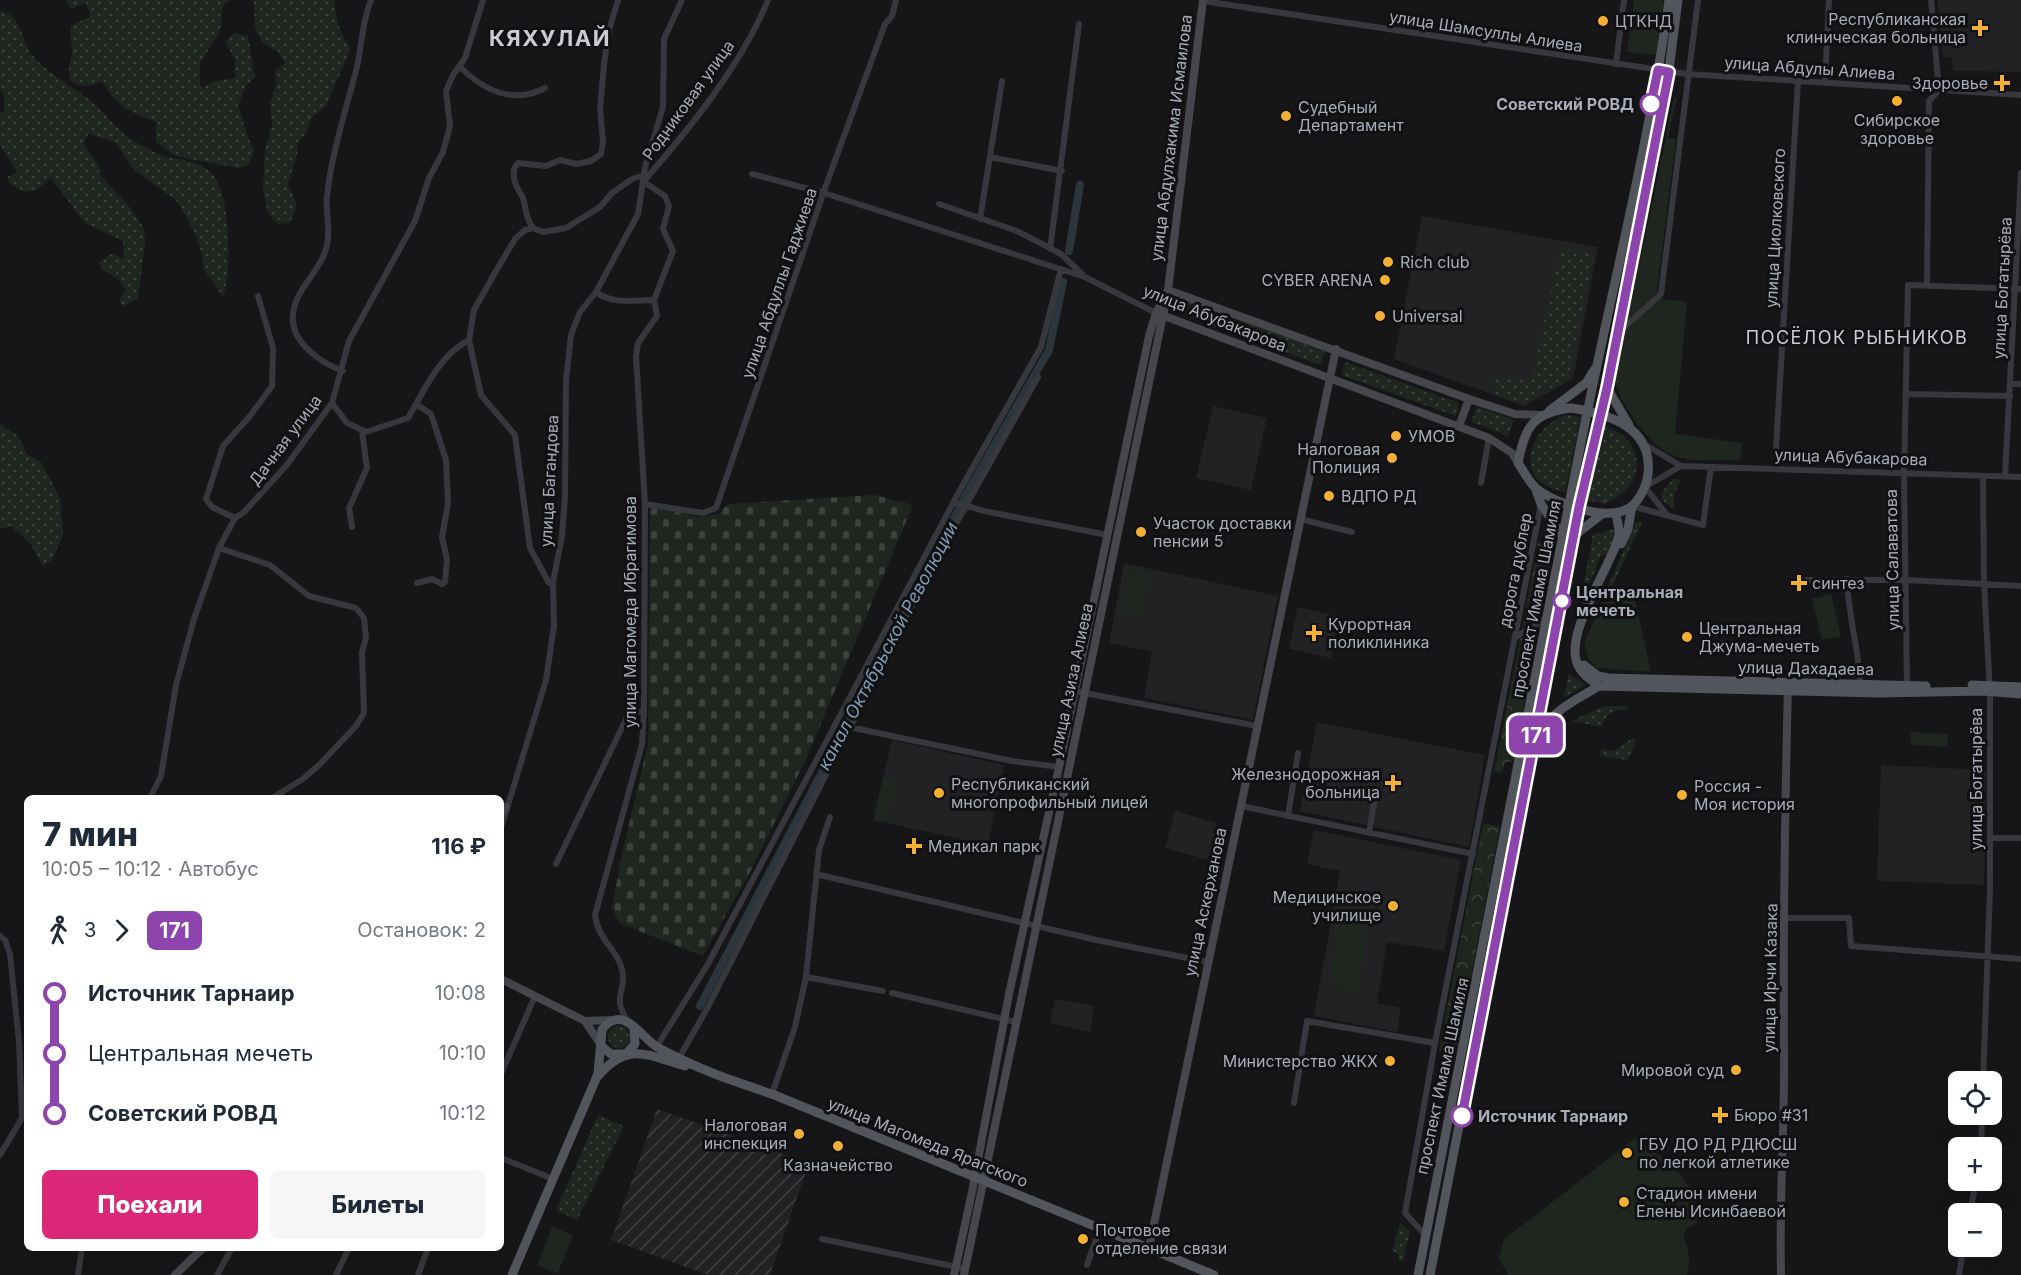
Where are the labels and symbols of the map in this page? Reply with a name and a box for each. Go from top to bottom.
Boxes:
street label: улица Шамсуллы Алиева [1388,6,1584,56]
place label: Республиканская клиническая больница [1786,9,1966,47]
place label: ЦТКНД [1615,11,1672,31]
street label: улица Абдулхакима Исмаилова [1146,13,1196,263]
marker: ЦТКНД [1596,14,1610,28]
marker: Республиканская клиническая больница [1971,19,1989,37]
district label: КЯХУЛАЙ [489,25,611,51]
street label: Родниковая улица [638,36,738,164]
street label: улица Абдулы Алиева [1724,52,1896,84]
place label: Здоровье [1912,73,1988,93]
marker: Здоровье [1993,74,2011,92]
marker: Советский РОВД [1640,93,1662,115]
place label: Советский РОВД [1496,94,1634,114]
marker: Сибирское здоровье [1890,94,1904,108]
place label: Судебный Департамент [1298,97,1404,135]
marker: Судебный Департамент [1279,109,1293,123]
place label: Сибирское здоровье [1854,110,1940,148]
street label: улица Циолковского [1761,148,1789,308]
street label: улица Абдуллы Гаджиева [737,185,821,381]
street label: улица Богатырёва [1988,216,2016,360]
place label: Rich club [1400,252,1470,272]
marker: Rich club [1381,255,1395,269]
place label: CYBER ARENA [1262,270,1373,290]
marker: CYBER ARENA [1378,273,1392,287]
street label: улица Абубакарова [1140,280,1290,356]
place label: Universal [1392,306,1463,326]
marker: Universal [1373,309,1387,323]
district label: ПОСЁЛОК РЫБНИКОВ [1746,326,1968,348]
street label: Дачная улица [244,391,326,489]
street label: улица Багандова [536,414,562,548]
place label: УМОВ [1408,426,1455,446]
marker: УМОВ [1389,429,1403,443]
place label: Налоговая Полиция [1297,439,1380,477]
street label: улица Абубакарова [1774,444,1928,470]
marker: Налоговая Полиция [1385,451,1399,465]
place label: ВДПО РД [1341,486,1417,506]
marker: ВДПО РД [1322,489,1336,503]
street label: улица Салаватова [1881,489,1903,631]
street label: улица Магомеда Ибрагимова [620,496,640,728]
street label: проспект Имама Шамиля [1507,499,1565,699]
street label: дорога дублер [1494,511,1536,629]
place label: Участок доставки пенсии 5 [1153,513,1292,551]
water label: канал Октябрьской Революции [813,518,962,773]
marker: Участок доставки пенсии 5 [1134,525,1148,539]
place label: синтез [1812,573,1865,593]
marker: синтез [1790,574,1808,592]
place label: Центральная мечеть [1576,582,1683,620]
marker: Центральная мечеть [1553,592,1571,610]
street label: улица Азиза Алиева [1045,601,1097,759]
place label: Курортная поликлиника [1328,614,1430,652]
place label: Центральная Джума-мечеть [1699,618,1820,656]
marker: Курортная поликлиника [1305,624,1323,642]
marker: Центральная Джума-мечеть [1680,630,1694,644]
street label: улица Дахадаева [1738,657,1874,679]
street label: улица Богатырёва [1966,708,1986,850]
line badge: 171 [1502,716,1570,754]
place label: Железнодорожная больница [1231,764,1380,802]
place label: Республиканский многопрофильный лицей [951,774,1148,812]
marker: Железнодорожная больница [1384,774,1402,792]
place label: Россия - Моя история [1694,776,1795,814]
marker: Республиканский многопрофильный лицей [932,786,946,800]
marker: Россия - Моя история [1675,788,1689,802]
street label: улица Аскерханова [1179,826,1231,978]
place label: Медикал парк [928,836,1040,856]
marker: Медикал парк [905,837,923,855]
place label: Медицинское училище [1273,887,1381,925]
marker: Медицинское училище [1386,899,1400,913]
street label: улица Ирчи Казака [1759,903,1781,1053]
street label: проспект Имама Шамиля [1411,976,1473,1176]
place label: Министерство ЖКХ [1223,1051,1378,1071]
marker: Министерство ЖКХ [1383,1054,1397,1068]
place label: Мировой суд [1621,1060,1724,1080]
marker: Мировой суд [1729,1063,1743,1077]
street label: улица Магомеда Ярагского [825,1093,1031,1191]
marker: Источник Тарнаир [1451,1105,1473,1127]
place label: Бюро #31 [1734,1105,1808,1125]
place label: Источник Тарнаир [1478,1106,1628,1126]
marker: Бюро #31 [1711,1106,1729,1124]
place label: Налоговая инспекция [704,1115,787,1153]
marker: Налоговая инспекция [792,1127,806,1141]
place label: ГБУ ДО РД РДЮСШ по легкой атлетике [1639,1134,1797,1172]
marker: Казначейство [831,1139,845,1153]
marker: ГБУ ДО РД РДЮСШ по легкой атлетике [1620,1146,1634,1160]
place label: Казначейство [783,1155,893,1175]
place label: Стадион имени Елены Исинбаевой [1636,1183,1786,1221]
marker: Стадион имени Елены Исинбаевой [1617,1195,1631,1209]
place label: Почтовое отделение связи [1095,1220,1227,1258]
marker: Почтовое отделение связи [1076,1232,1090,1246]

